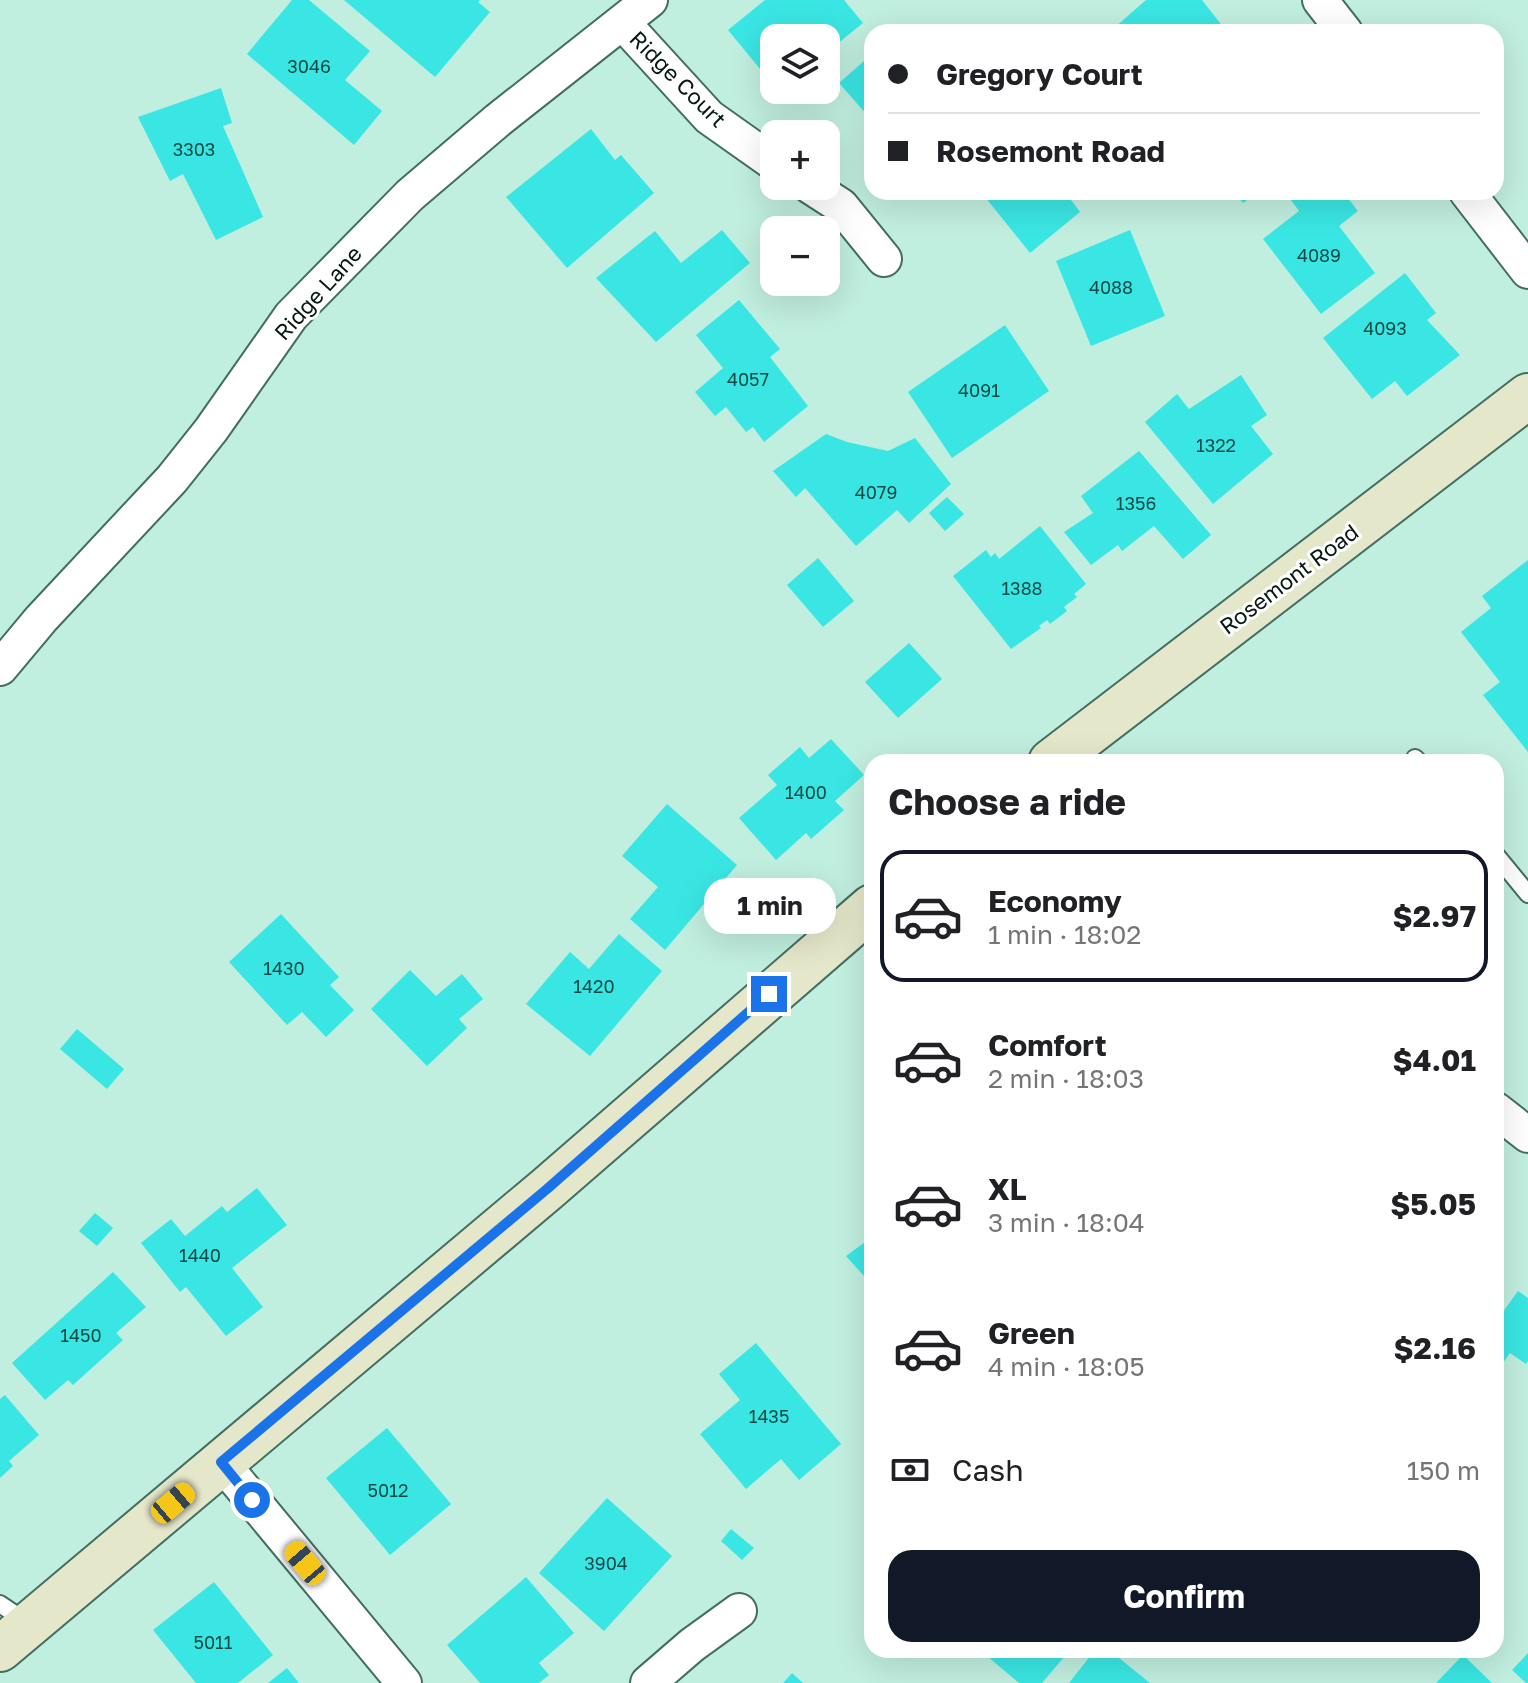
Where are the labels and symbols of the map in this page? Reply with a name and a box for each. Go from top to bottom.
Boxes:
street label: Ridge Court [624,25,732,133]
house number: 3046 [287,55,331,77]
house number: 3303 [173,138,215,160]
street label: Ridge Lane [268,240,367,345]
house number: 4089 [1297,244,1341,266]
house number: 4088 [1089,276,1133,298]
house number: 4093 [1363,317,1407,339]
house number: 4057 [727,368,769,390]
house number: 4091 [958,379,1000,401]
house number: 1322 [1196,434,1236,456]
house number: 4079 [855,481,897,503]
house number: 1356 [1116,492,1156,514]
street label: Rosemont Road [1214,518,1363,639]
house number: 1388 [1001,577,1043,599]
house number: 1400 [785,781,827,803]
callout: 1 min [703,878,835,934]
house number: 1430 [263,957,305,979]
house number: 1420 [573,975,615,997]
route end [751,976,787,1012]
house number: 1440 [179,1244,221,1266]
house number: 1450 [60,1324,102,1346]
house number: 1435 [749,1405,789,1427]
car [147,1478,199,1528]
house number: 5012 [368,1479,408,1501]
route start [234,1482,270,1518]
car [280,1537,330,1589]
house number: 3904 [584,1552,628,1574]
house number: 5011 [193,1631,233,1653]

